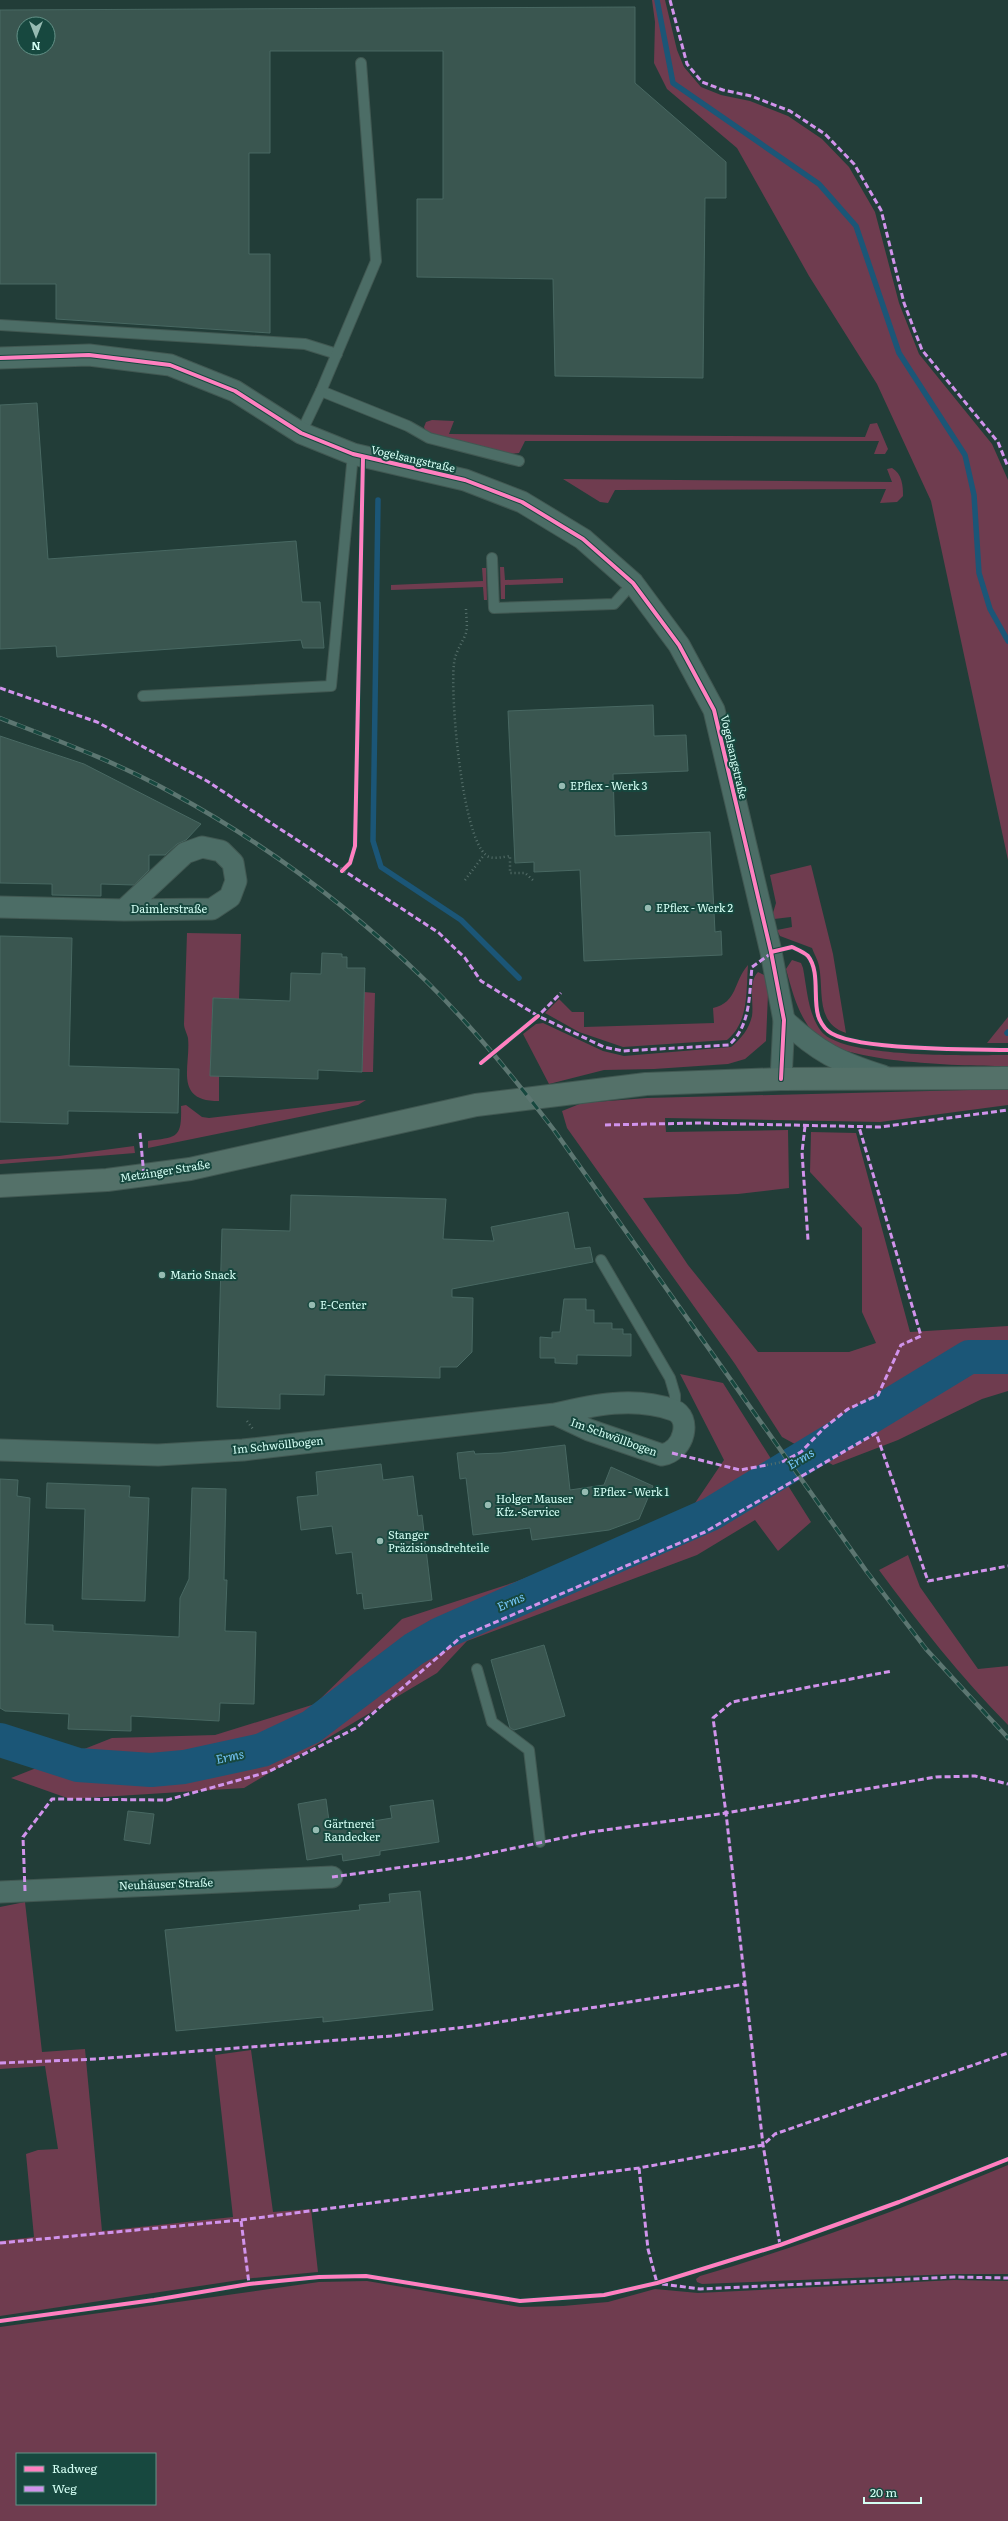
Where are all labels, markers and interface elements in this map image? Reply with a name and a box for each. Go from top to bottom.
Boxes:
north arrow [16,16,56,56]
text: N [31,39,41,55]
street label: Vogelsangstraße [370,441,457,476]
street label: Vogelsangstraße [718,713,753,801]
place label: EPflex - Werk 3 [570,777,648,793]
marker: EPflex - Werk 3 [557,781,567,791]
place label: EPflex - Werk 2 [656,899,734,915]
street label: Daimlerstraße [131,900,207,916]
marker: EPflex - Werk 2 [643,903,653,913]
street label: Metzinger Straße [119,1155,211,1185]
place label: Mario Snack [170,1266,236,1282]
marker: Mario Snack [157,1270,167,1280]
place label: E-Center [320,1296,367,1312]
marker: E-Center [307,1300,317,1310]
street label: Im Schwöllbogen [569,1413,660,1459]
street label: Im Schwöllbogen [232,1431,324,1457]
water label: Erms [784,1443,817,1473]
place label: EPflex - Werk 1 [593,1483,670,1499]
marker: EPflex - Werk 1 [580,1487,590,1497]
place label: Holger Mauser Kfz.-Service [496,1490,574,1519]
marker: Holger Mauser Kfz.-Service [483,1500,493,1510]
place label: Stanger Präzisionsdrehteile [388,1526,489,1555]
marker: Stanger Präzisionsdrehteile [375,1536,385,1546]
water label: Erms [494,1587,527,1615]
water label: Erms [214,1744,246,1768]
place label: Gärtnerei Randecker [324,1815,381,1844]
marker: Gärtnerei Randecker [311,1825,321,1835]
street label: Neuhäuser Straße [119,1873,214,1893]
legend [16,2453,156,2505]
text: Radweg [52,2459,97,2477]
text: Weg [52,2479,77,2497]
scale bar [864,2479,921,2505]
text: 20 m [870,2483,897,2501]

